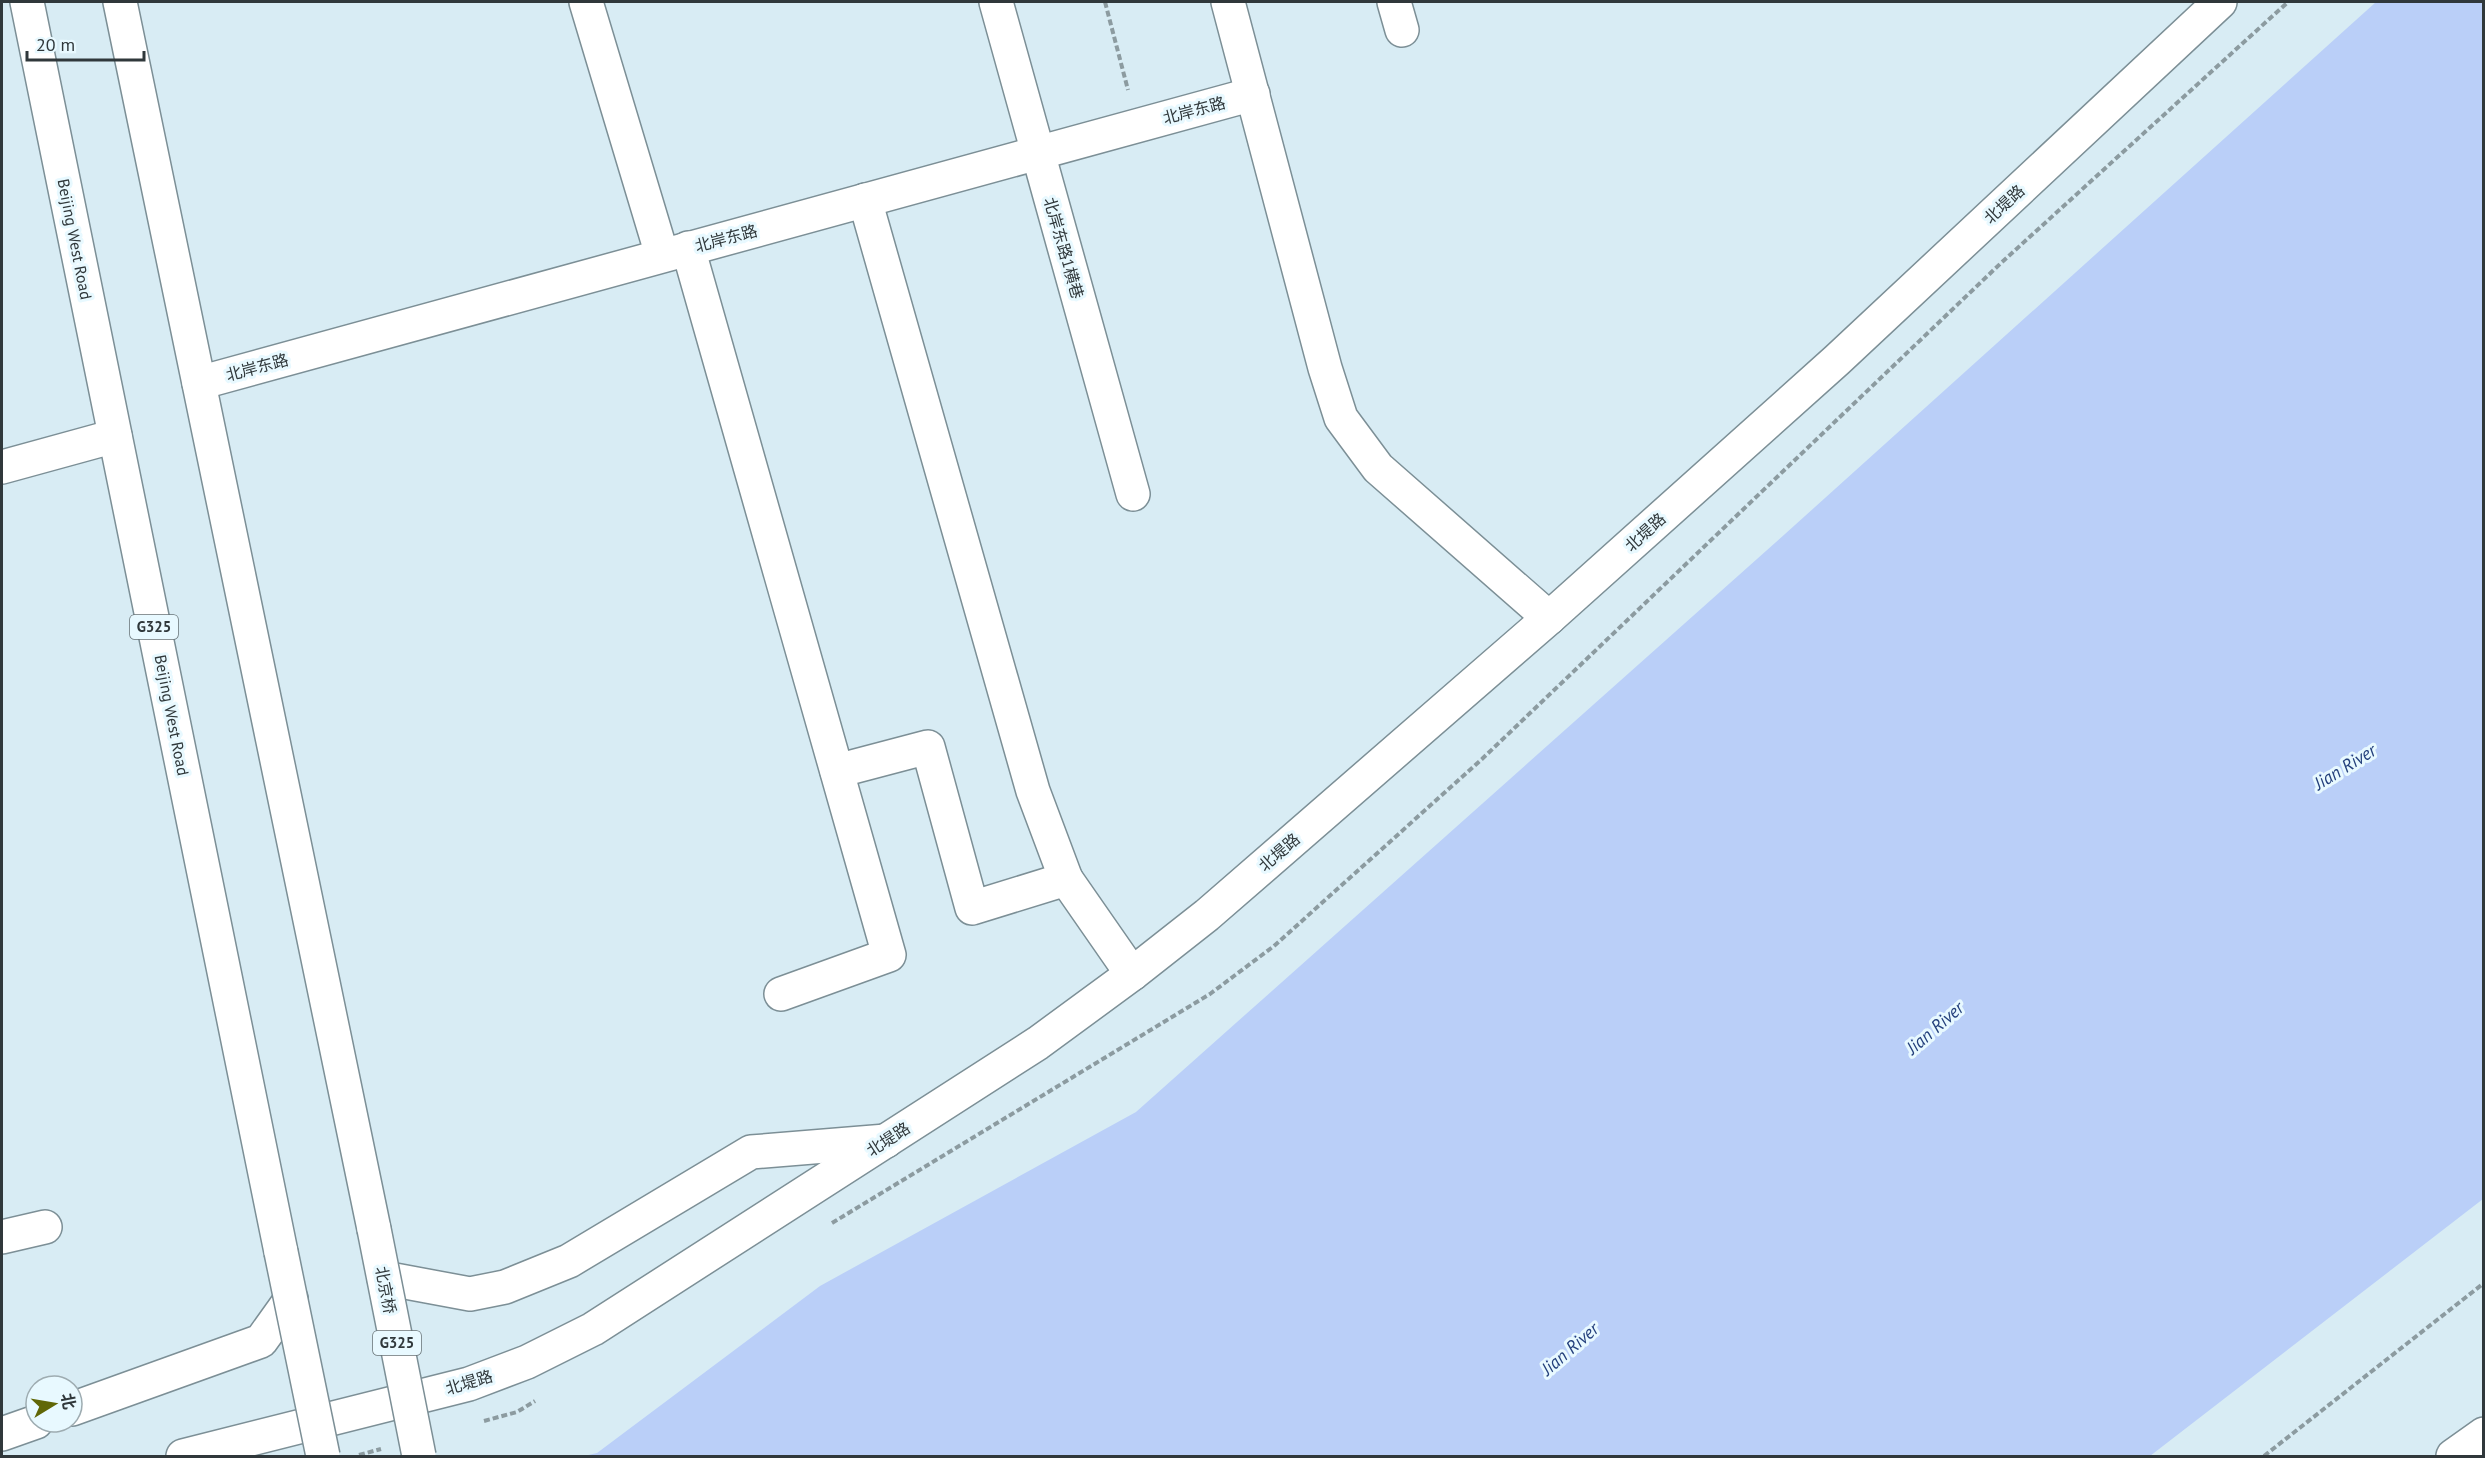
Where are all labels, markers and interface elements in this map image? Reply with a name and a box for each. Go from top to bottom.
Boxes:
scale bar [27,24,144,62]
text: 20 m [36,33,75,56]
street label: 北岸东路 [1160,92,1228,128]
street label: Beijing West Road [53,177,97,301]
street label: 北堤路 [1980,180,2028,228]
street label: 北岸东路1横巷 [1040,195,1088,301]
street label: 北岸东路 [692,220,760,256]
street label: 北岸东路 [223,349,291,385]
street label: 北堤路 [1620,509,1670,555]
road number: G325 [130,615,178,639]
street label: Beijing West Road [150,653,194,777]
water label: Jian River [2308,738,2381,796]
street label: 北堤路 [1254,829,1304,875]
water label: Jian River [1900,996,1969,1060]
street label: 北堤路 [862,1118,914,1160]
street label: 北京桥 [372,1265,400,1315]
water label: Jian River [1535,1317,1604,1381]
road number: G325 [373,1331,421,1355]
street label: 北堤路 [443,1365,495,1399]
north arrow [24,1374,84,1434]
text: 北 [57,1391,80,1411]

